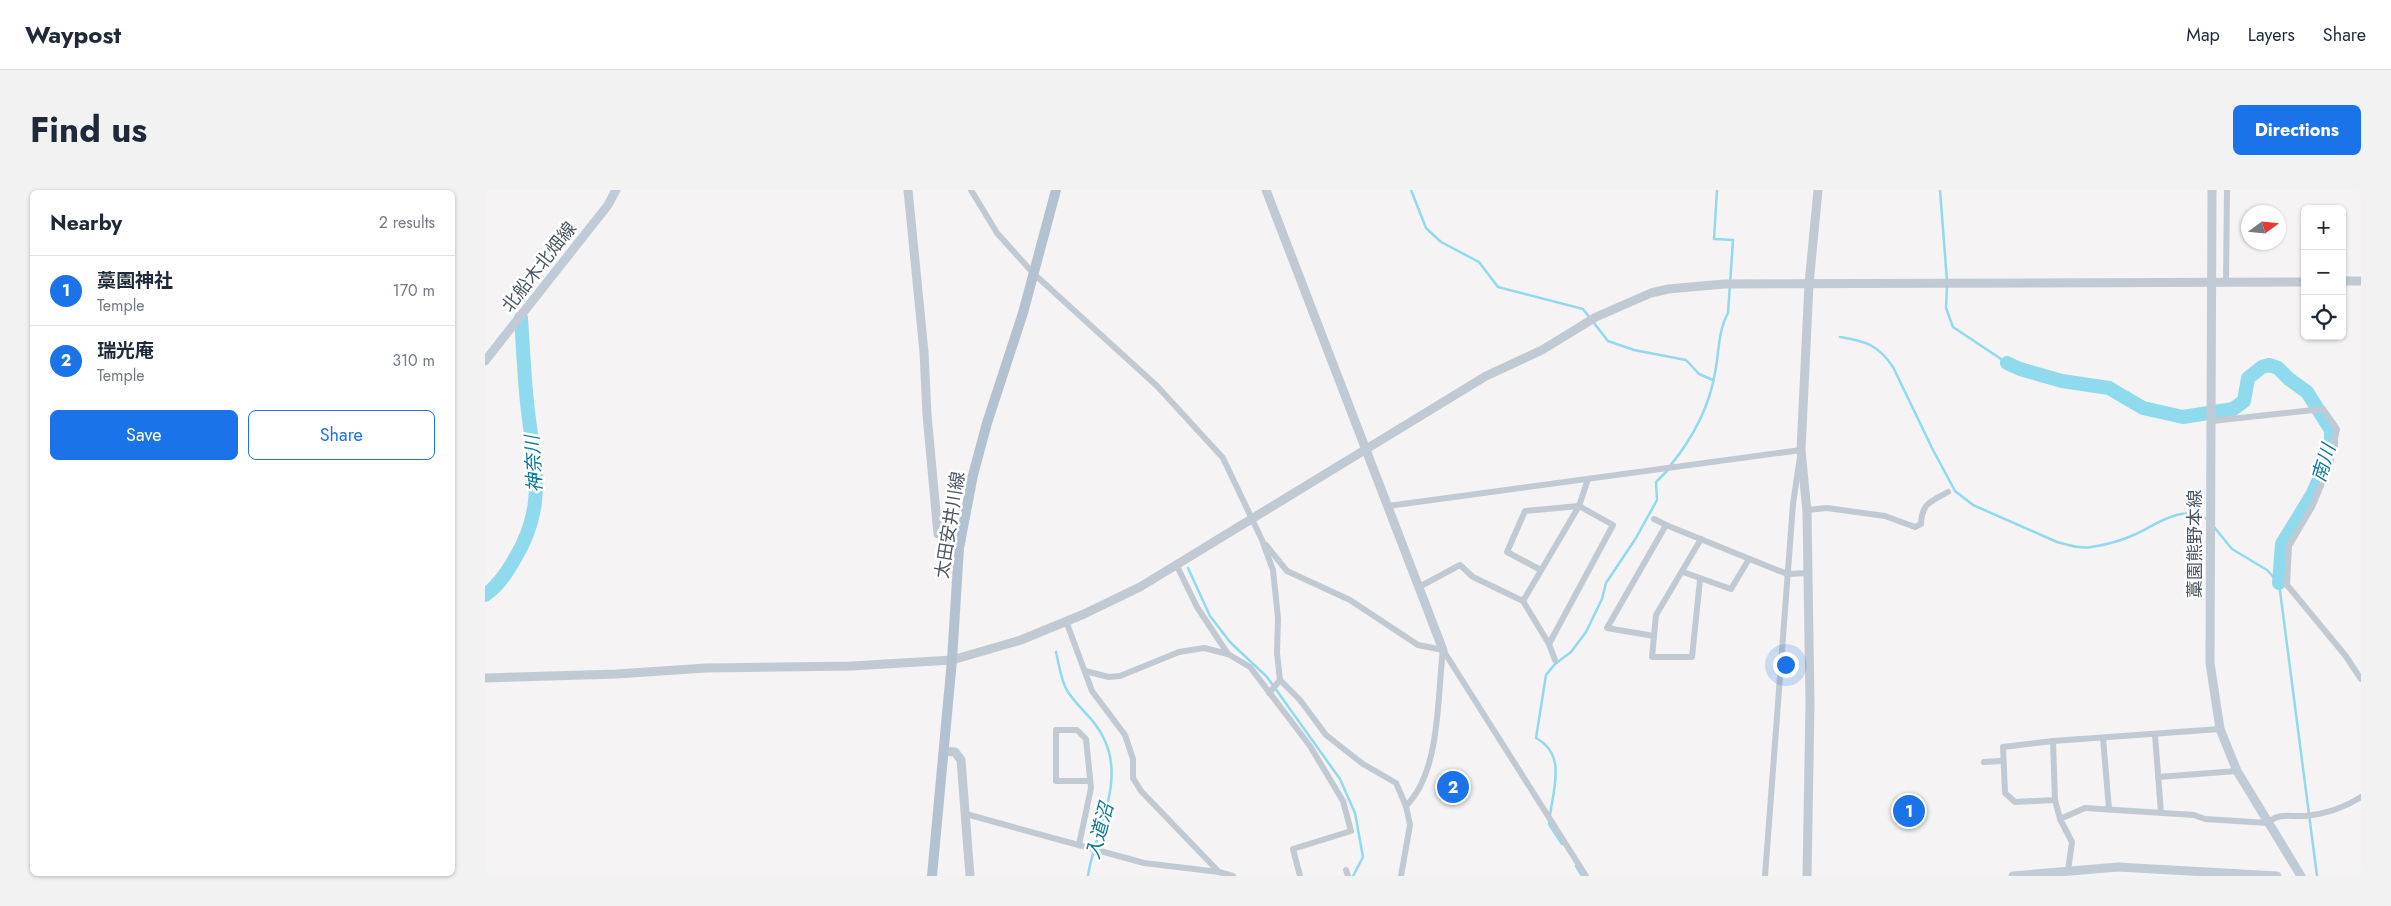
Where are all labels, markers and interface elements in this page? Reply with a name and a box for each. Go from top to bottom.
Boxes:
text: Waypost [25,17,121,52]
text: Map [2186,22,2220,48]
text: Layers [2248,22,2295,48]
text: Share [2323,22,2366,48]
text: Find us [30,105,147,155]
button: Directions [2233,105,2361,155]
north arrow [2241,205,2286,250]
map controls [2301,205,2346,340]
button: + [2301,205,2346,250]
text: Nearby [50,208,122,238]
text: 2 results [379,211,435,234]
street label: 北船木北畑線 [496,216,582,318]
button: − [2301,250,2346,295]
text: 藁園神社 [97,267,173,294]
text: 1 [62,279,70,302]
text: 170 m [393,279,435,302]
text: Temple [97,294,145,317]
button: locate [2301,295,2346,340]
text: 瑞光庵 [97,337,154,364]
text: 2 [61,349,71,372]
text: 310 m [392,349,435,372]
text: Temple [97,364,145,387]
button: Save [50,410,238,460]
button: Share [248,410,435,460]
water label: 神奈川 [518,433,548,493]
water label: 南川 [2305,439,2343,485]
street label: 太田安井川線 [929,470,971,580]
street label: 藁園熊野本線 [2182,490,2208,598]
your location [1773,652,1799,678]
pin: 2 [1437,768,1469,806]
pin: 1 [1893,792,1925,830]
water label: 入道沼 [1079,797,1121,862]

